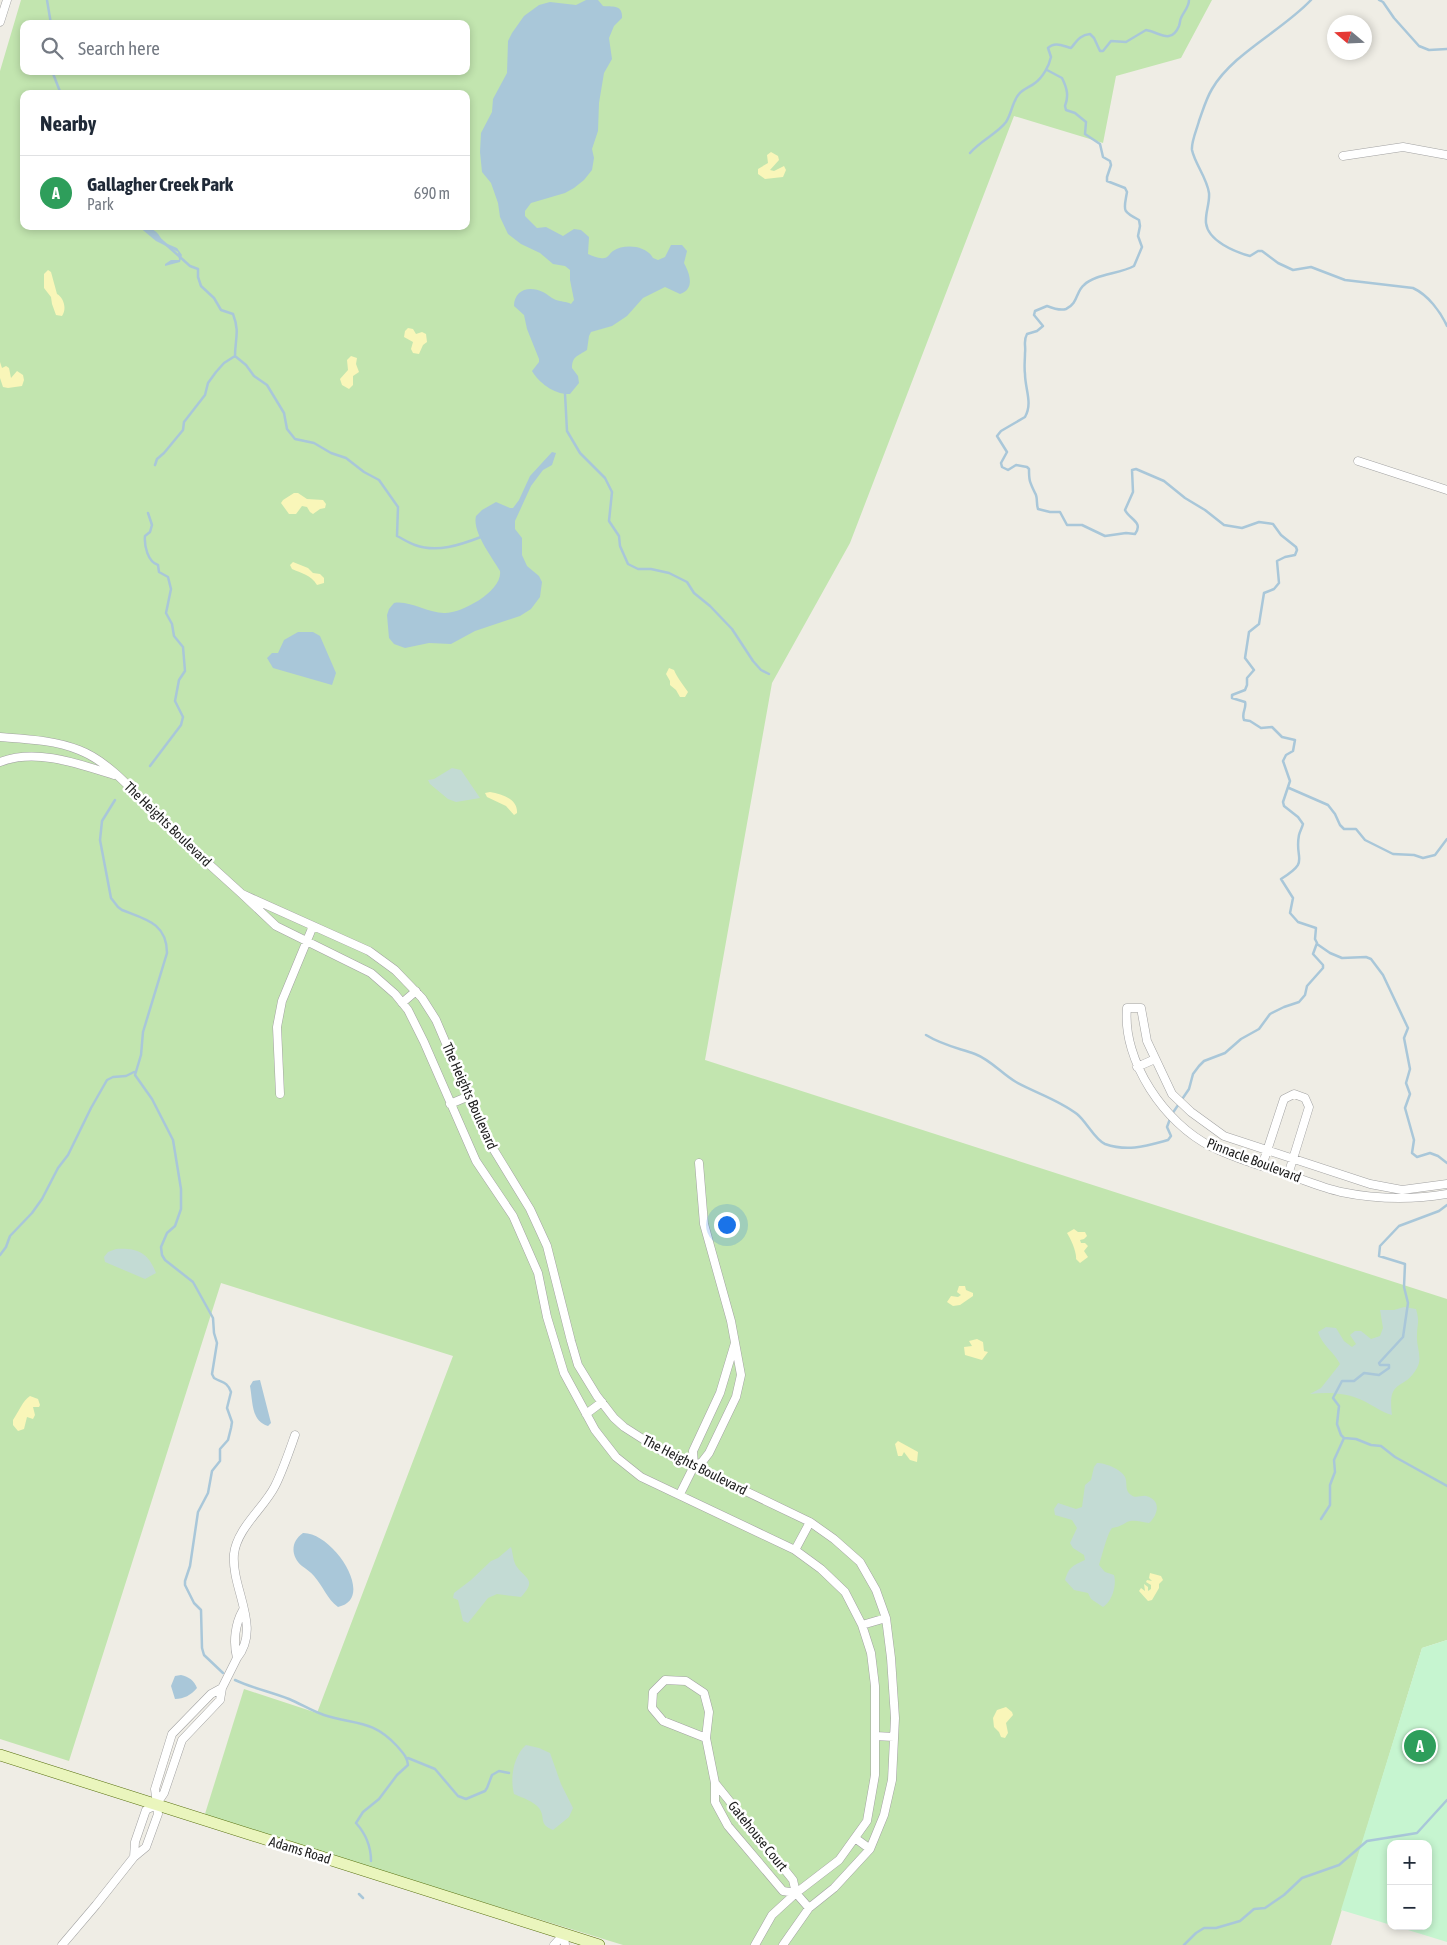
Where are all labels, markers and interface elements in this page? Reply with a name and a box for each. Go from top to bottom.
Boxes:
north arrow [1327,15,1372,60]
search box [20,20,470,75]
icon: search [38,34,66,62]
text: Search here [78,37,160,59]
text: Nearby [40,111,96,135]
text: Gallagher Creek Park [87,173,233,195]
text: A [52,184,60,202]
text: 690 m [414,184,450,202]
text: Park [87,195,114,213]
street label: The Heights Boulevard [121,778,215,870]
street label: The Heights Boulevard [439,1040,501,1152]
street label: Pinnacle Boulevard [1205,1135,1303,1185]
your location [714,1212,740,1238]
street label: The Heights Boulevard [640,1432,750,1498]
pin: A [1404,1727,1436,1765]
street label: Gatehouse Court [725,1798,791,1874]
street label: Adams Road [267,1833,333,1867]
map controls [1387,1840,1432,1930]
button: + [1387,1840,1432,1885]
button: − [1387,1885,1432,1930]

